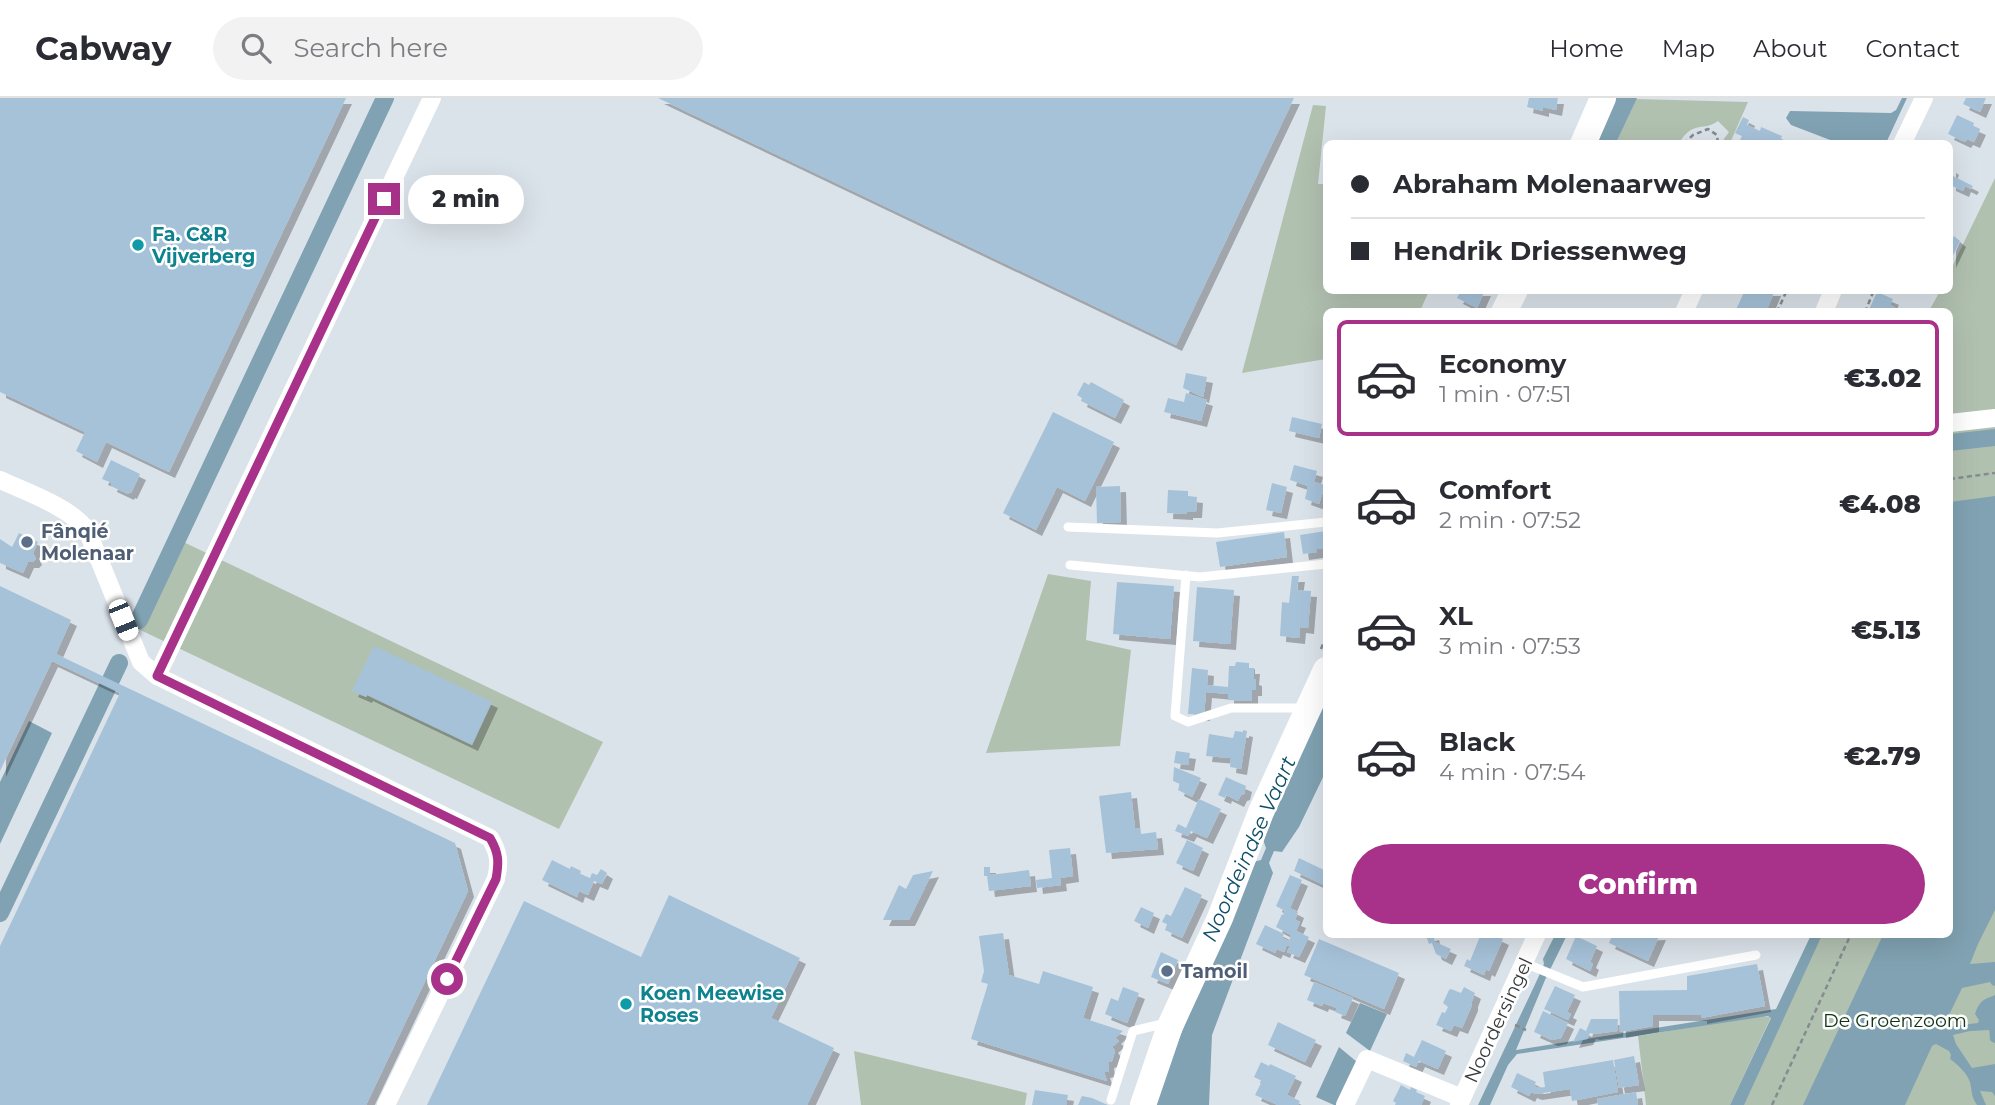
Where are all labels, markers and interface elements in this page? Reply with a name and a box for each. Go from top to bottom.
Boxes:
search box [213,17,703,80]
text: Cabway [35,28,171,68]
icon: search [237,29,275,67]
text: Search here [293,32,448,64]
text: Home [1549,34,1624,63]
text: Map [1662,34,1715,63]
text: About [1753,34,1827,63]
text: Contact [1865,34,1960,63]
text: Abraham Molenaarweg [1393,168,1712,200]
callout: 2 min [408,174,524,224]
route end [368,183,400,215]
text: 2 min [432,185,500,213]
place label: Fa. C&R Vijverberg [151,223,255,268]
text: Hendrik Driessenweg [1393,235,1687,267]
marker: Fa. C&R Vijverberg [130,237,146,253]
icon: car [1355,347,1418,410]
text: Economy [1439,348,1566,380]
text: €3.02 [1844,362,1921,394]
text: 1 min · 07:51 [1439,380,1572,408]
icon: car [1355,473,1418,536]
text: Comfort [1439,474,1551,506]
text: €4.08 [1839,488,1921,520]
text: 2 min · 07:52 [1439,506,1581,534]
place label: Fânqié Molenaar [41,520,134,565]
marker: Fânqié Molenaar [19,534,35,550]
car [106,597,141,643]
icon: car [1355,599,1418,662]
text: XL [1439,600,1473,632]
text: €5.13 [1851,614,1921,646]
text: 3 min · 07:53 [1439,632,1581,660]
icon: car [1355,725,1418,788]
text: Black [1439,726,1515,758]
text: €2.79 [1844,740,1921,772]
water label: Noordeindse Vaart [1196,752,1301,945]
text: 4 min · 07:54 [1439,758,1585,786]
button: Confirm [1351,844,1925,924]
street label: Noordersingel [1459,954,1537,1086]
place label: Tamoil [1181,960,1248,983]
route start [431,963,463,995]
marker: Tamoil [1159,963,1175,979]
place label: Koen Meewise Roses [640,982,784,1027]
marker: Koen Meewise Roses [618,996,634,1012]
park label: De Groenzoom [1823,1009,1967,1032]

